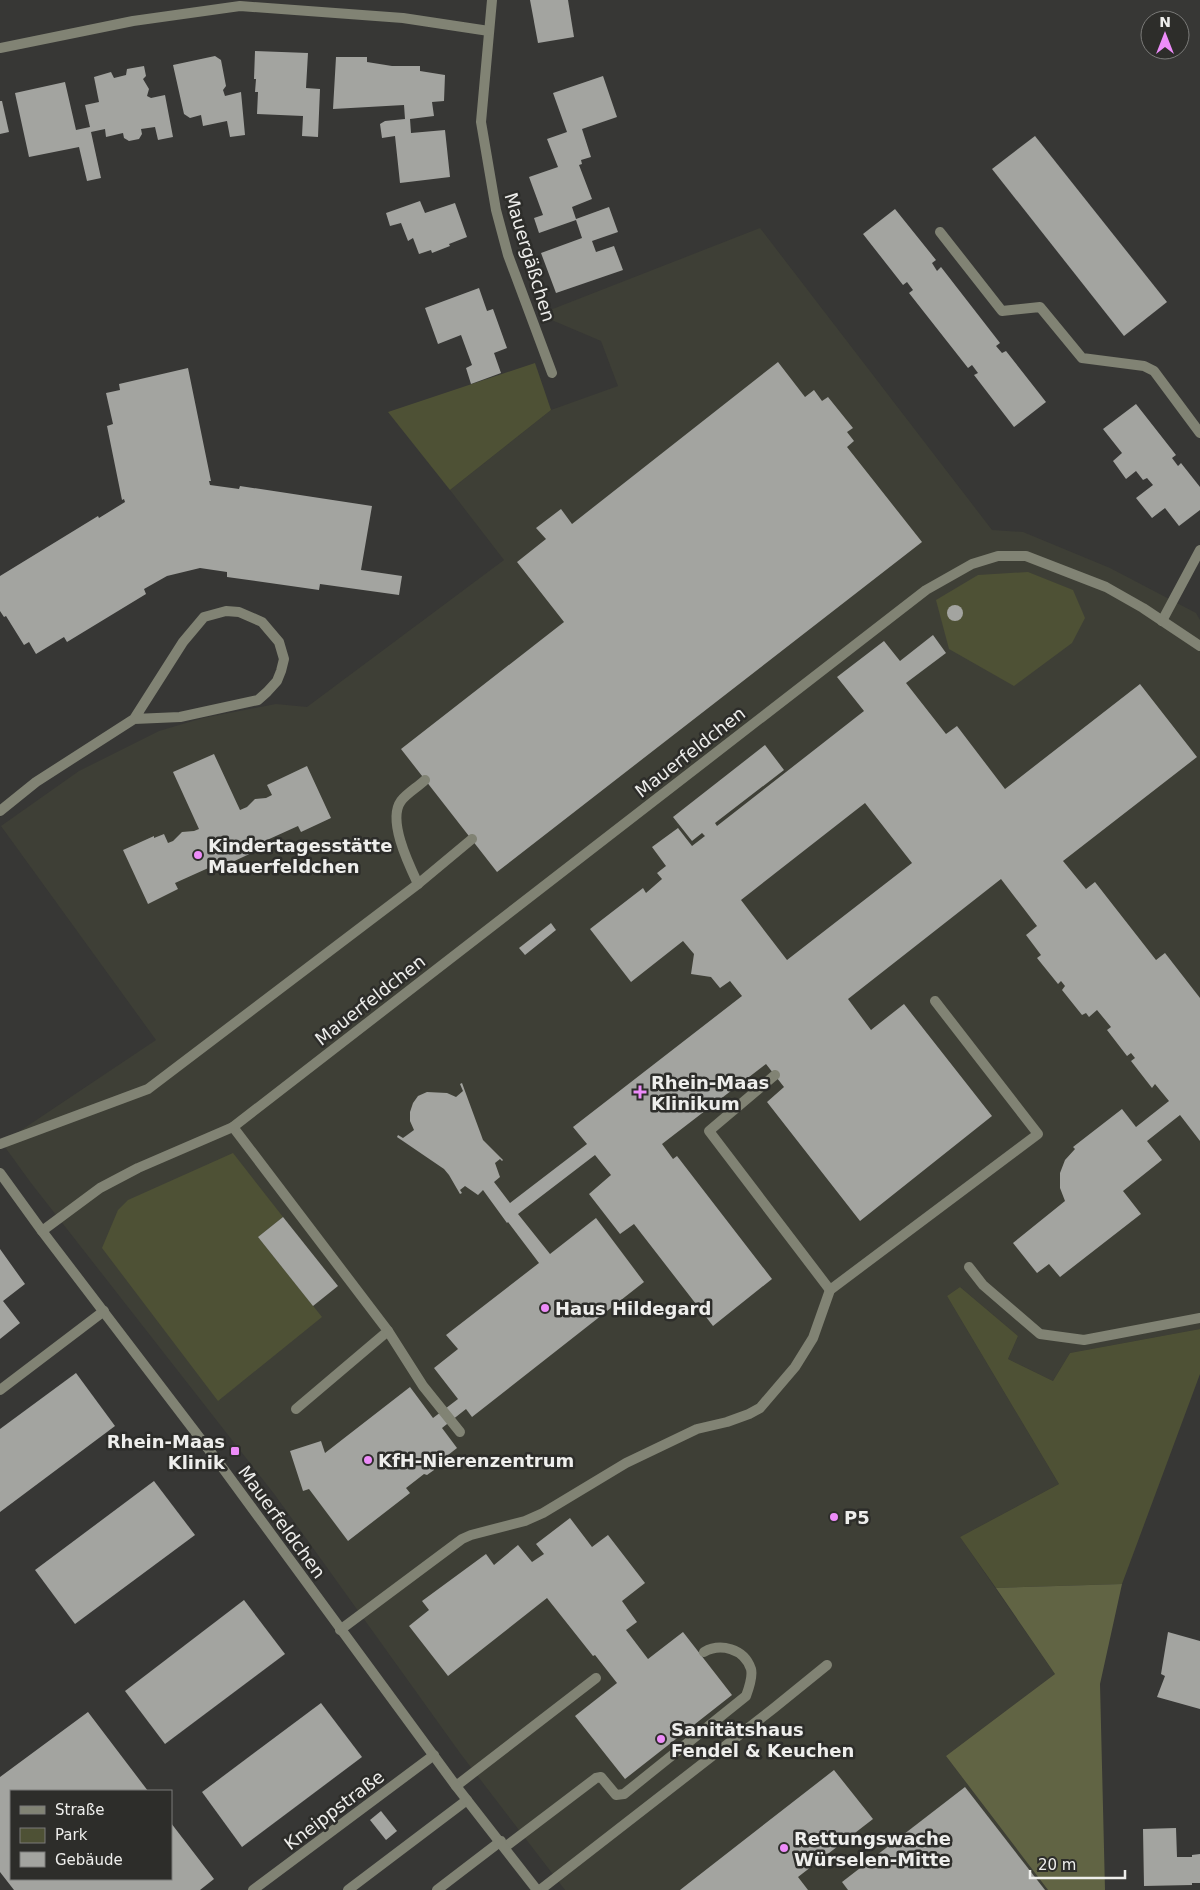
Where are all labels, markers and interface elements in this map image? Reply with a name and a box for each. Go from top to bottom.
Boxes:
north arrow [1140,10,1190,60]
text: N [1159,14,1171,30]
street label: Mauergäßchen [500,190,560,324]
street label: Mauerfeldchen [631,702,749,802]
place label: Kindertagesstätte Mauerfeldchen [208,835,392,877]
marker: Kindertagesstätte Mauerfeldchen [192,849,204,861]
street label: Mauerfeldchen [311,950,429,1050]
place label: Rhein-Maas Klinikum [651,1072,769,1114]
marker: Rhein-Maas Klinikum [633,1085,647,1099]
place label: Haus Hildegard [555,1298,711,1319]
marker: Haus Hildegard [539,1302,551,1314]
place label: Rhein-Maas Klinik [107,1431,226,1473]
marker: Rhein-Maas Klinik [229,1445,241,1457]
place label: KfH-Nierenzentrum [378,1450,574,1471]
marker: KfH-Nierenzentrum [362,1454,374,1466]
street label: Mauerfeldchen [234,1462,330,1582]
place label: P5 [844,1507,870,1528]
marker: P5 [828,1511,840,1523]
place label: Sanitätshaus Fendel & Keuchen [671,1719,854,1761]
marker: Sanitätshaus Fendel & Keuchen [655,1733,667,1745]
street label: Kneippstraße [280,1766,388,1854]
legend [10,1790,172,1880]
text: Straße [55,1801,104,1819]
text: Park [55,1826,88,1844]
place label: Rettungswache Würselen-Mitte [794,1828,951,1870]
marker: Rettungswache Würselen-Mitte [778,1842,790,1854]
scale bar [1030,1848,1125,1880]
text: Gebäude [55,1851,123,1869]
text: 20 m [1038,1856,1076,1874]

